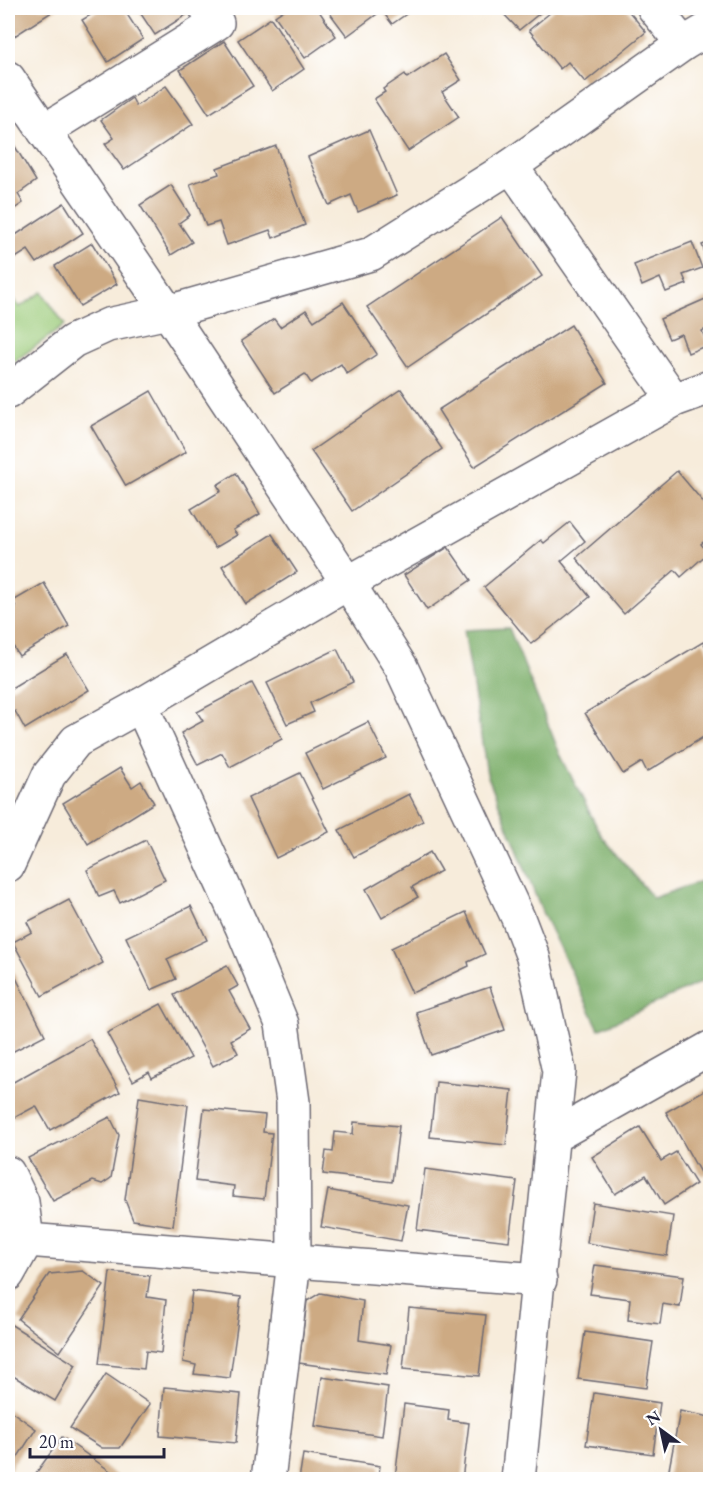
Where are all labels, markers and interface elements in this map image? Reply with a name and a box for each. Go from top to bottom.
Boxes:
north arrow [631,1400,691,1460]
text: N [642,1405,664,1430]
scale bar [30,1421,164,1459]
text: 20 m [39,1430,74,1453]

